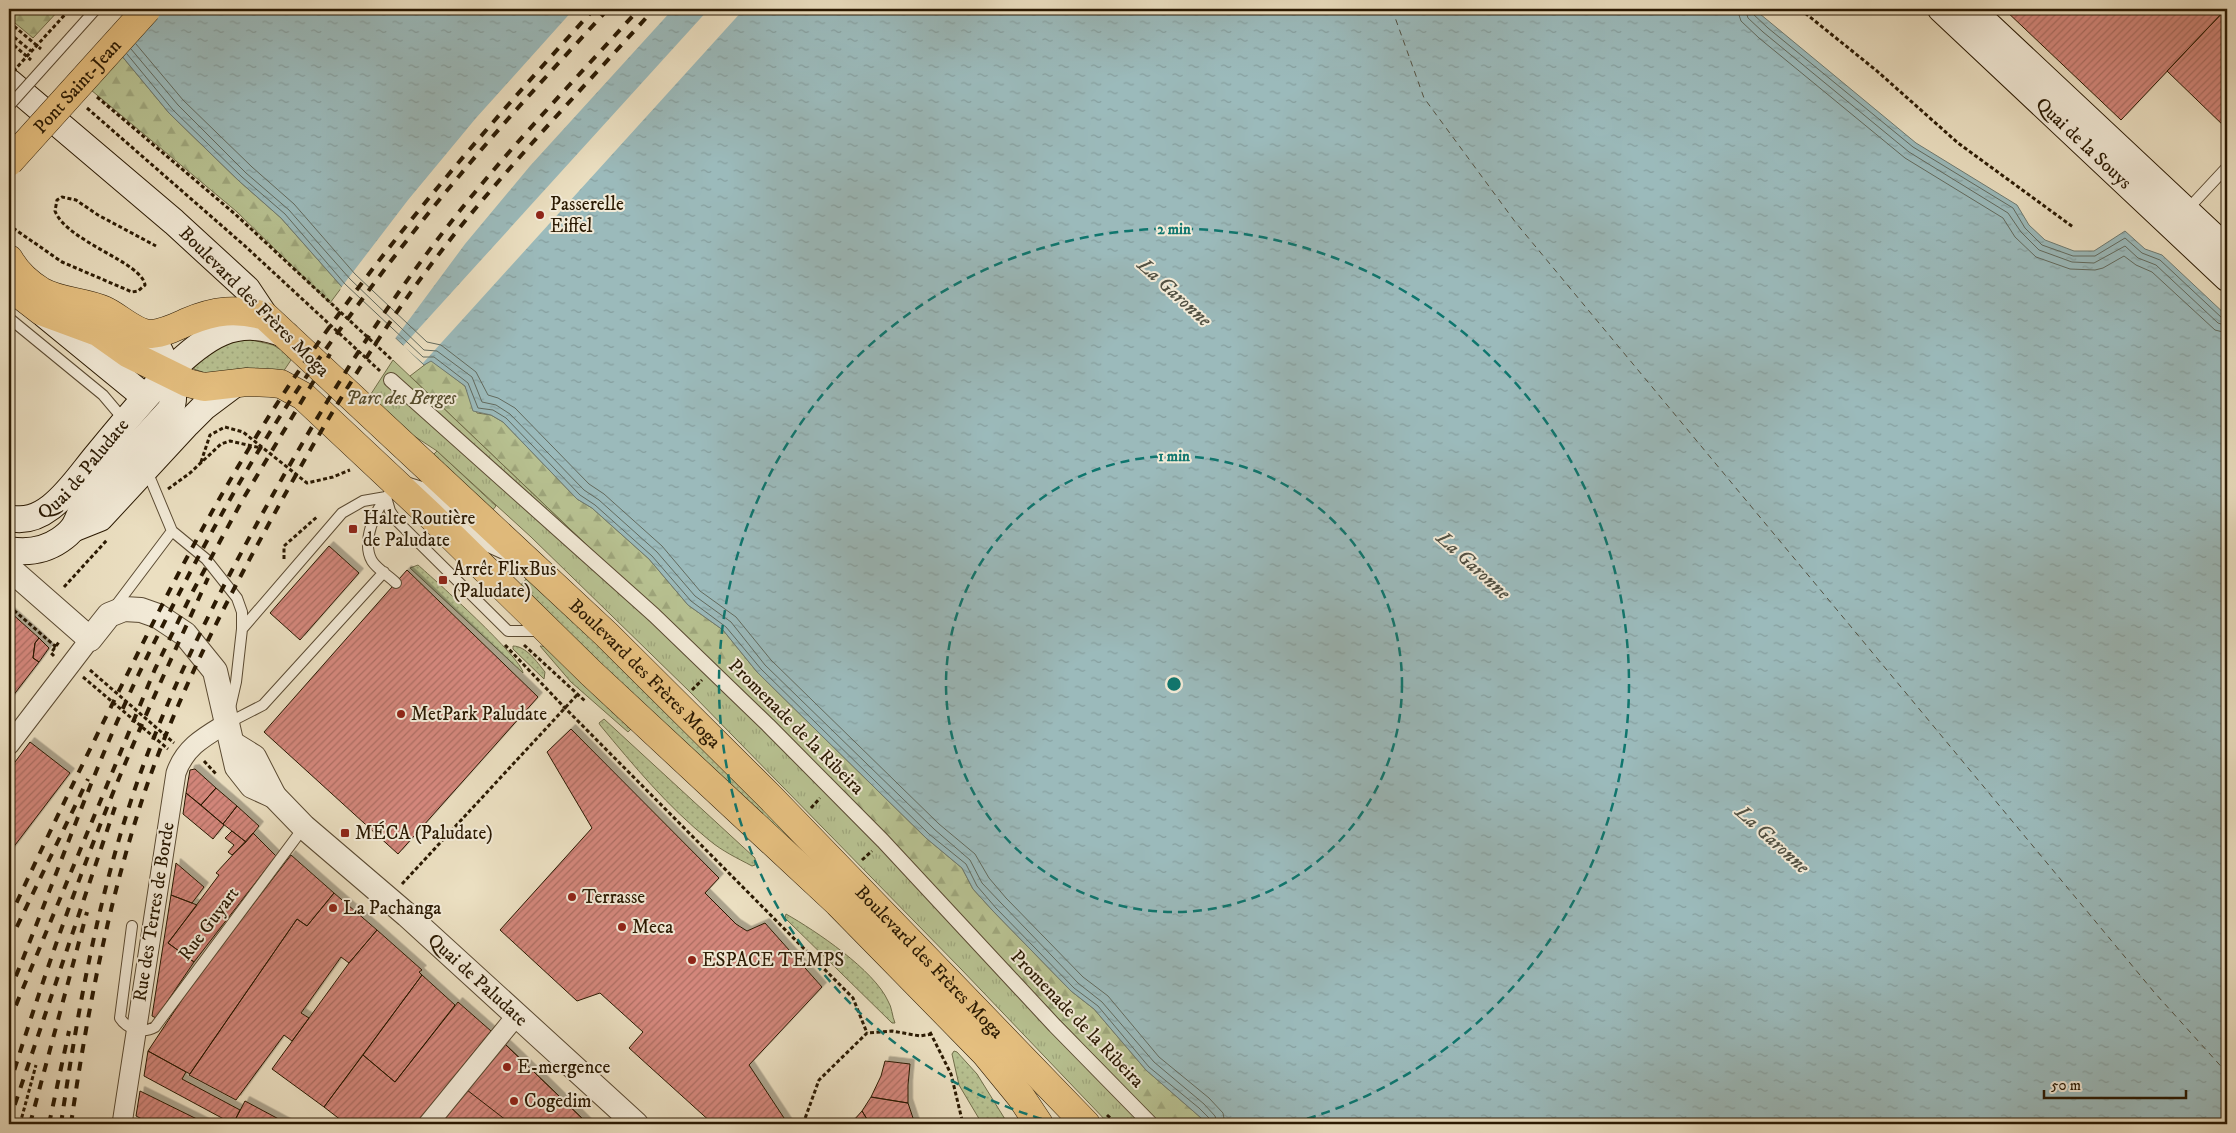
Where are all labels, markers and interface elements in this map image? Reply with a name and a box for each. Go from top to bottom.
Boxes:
street label: Pont Saint-Jean [29,34,126,138]
street label: Quai de la Souys [2031,93,2137,194]
place label: Passerelle Eiffel [550,193,624,238]
marker: Passerelle Eiffel [534,209,546,221]
text: 2 min [1157,220,1191,239]
street label: Boulevard des Frères Moga [174,222,334,382]
water label: La Garonne [1131,253,1217,334]
park label: Parc des Berges [346,387,457,410]
street label: Quai de Paludate [33,414,134,524]
text: 1 min [1158,447,1190,466]
place label: Halte Routière de Paludate [363,507,476,552]
marker: Halte Routière de Paludate [347,523,359,535]
water label: La Garonne [1430,526,1516,607]
place label: Arrêt FlixBus (Paludate) [453,558,556,603]
marker: Arrêt FlixBus (Paludate) [437,574,449,586]
street label: Boulevard des Frères Moga [564,594,726,753]
street label: Promenade de la Ribeira [723,654,869,800]
centre of rings [1165,675,1183,693]
place label: MetPark Paludate [411,703,547,726]
marker: MetPark Paludate [395,708,407,720]
water label: La Garonne [1729,800,1815,881]
street label: Rue des Terres de Borde [128,821,180,1003]
place label: MÉCA (Paludate) [355,821,493,845]
marker: MÉCA (Paludate) [339,827,351,839]
street label: Boulevard des Frères Moga [850,881,1008,1043]
street label: Rue Guyart [174,883,244,965]
place label: Terrasse [582,886,645,909]
marker: Terrasse [566,891,578,903]
place label: La Pachanga [343,897,441,920]
marker: La Pachanga [327,902,339,914]
place label: Meca [632,916,673,939]
marker: Meca [616,921,628,933]
street label: Quai de Paludate [423,928,533,1031]
street label: Promenade de la Ribeira [1005,945,1149,1093]
place label: ESPACE TEMPS [702,949,844,972]
marker: ESPACE TEMPS [686,954,698,966]
place label: E-mergence [517,1056,610,1079]
marker: E-mergence [501,1061,513,1073]
scale bar [2044,1068,2186,1100]
text: 50 m [2051,1076,2081,1095]
place label: Cogedim [524,1090,592,1113]
marker: Cogedim [508,1095,520,1107]

